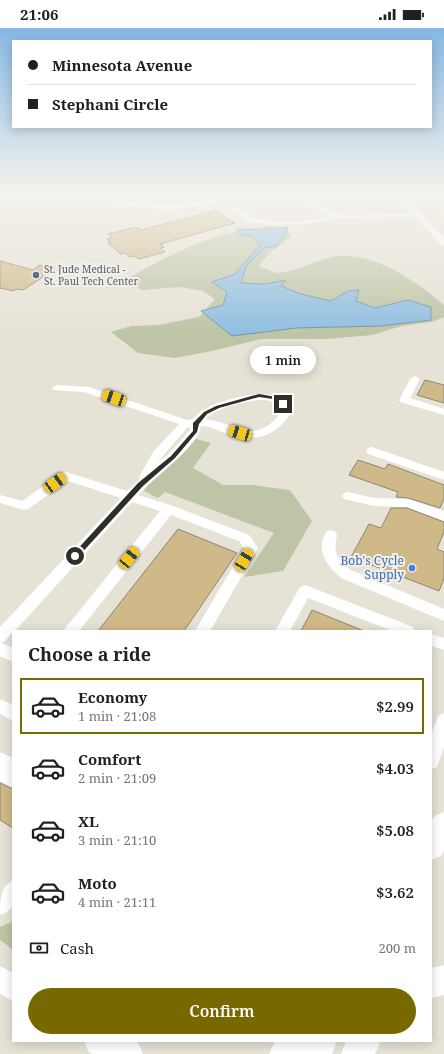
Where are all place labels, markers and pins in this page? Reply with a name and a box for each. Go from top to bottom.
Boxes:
place label: St. Jude Medical - St. Paul Tech Center [44,262,138,288]
marker: St. Jude Medical - St. Paul Tech Center [31,270,41,280]
place label: Bob's Cycle Supply [340,552,404,583]
marker: Bob's Cycle Supply [407,563,417,573]

